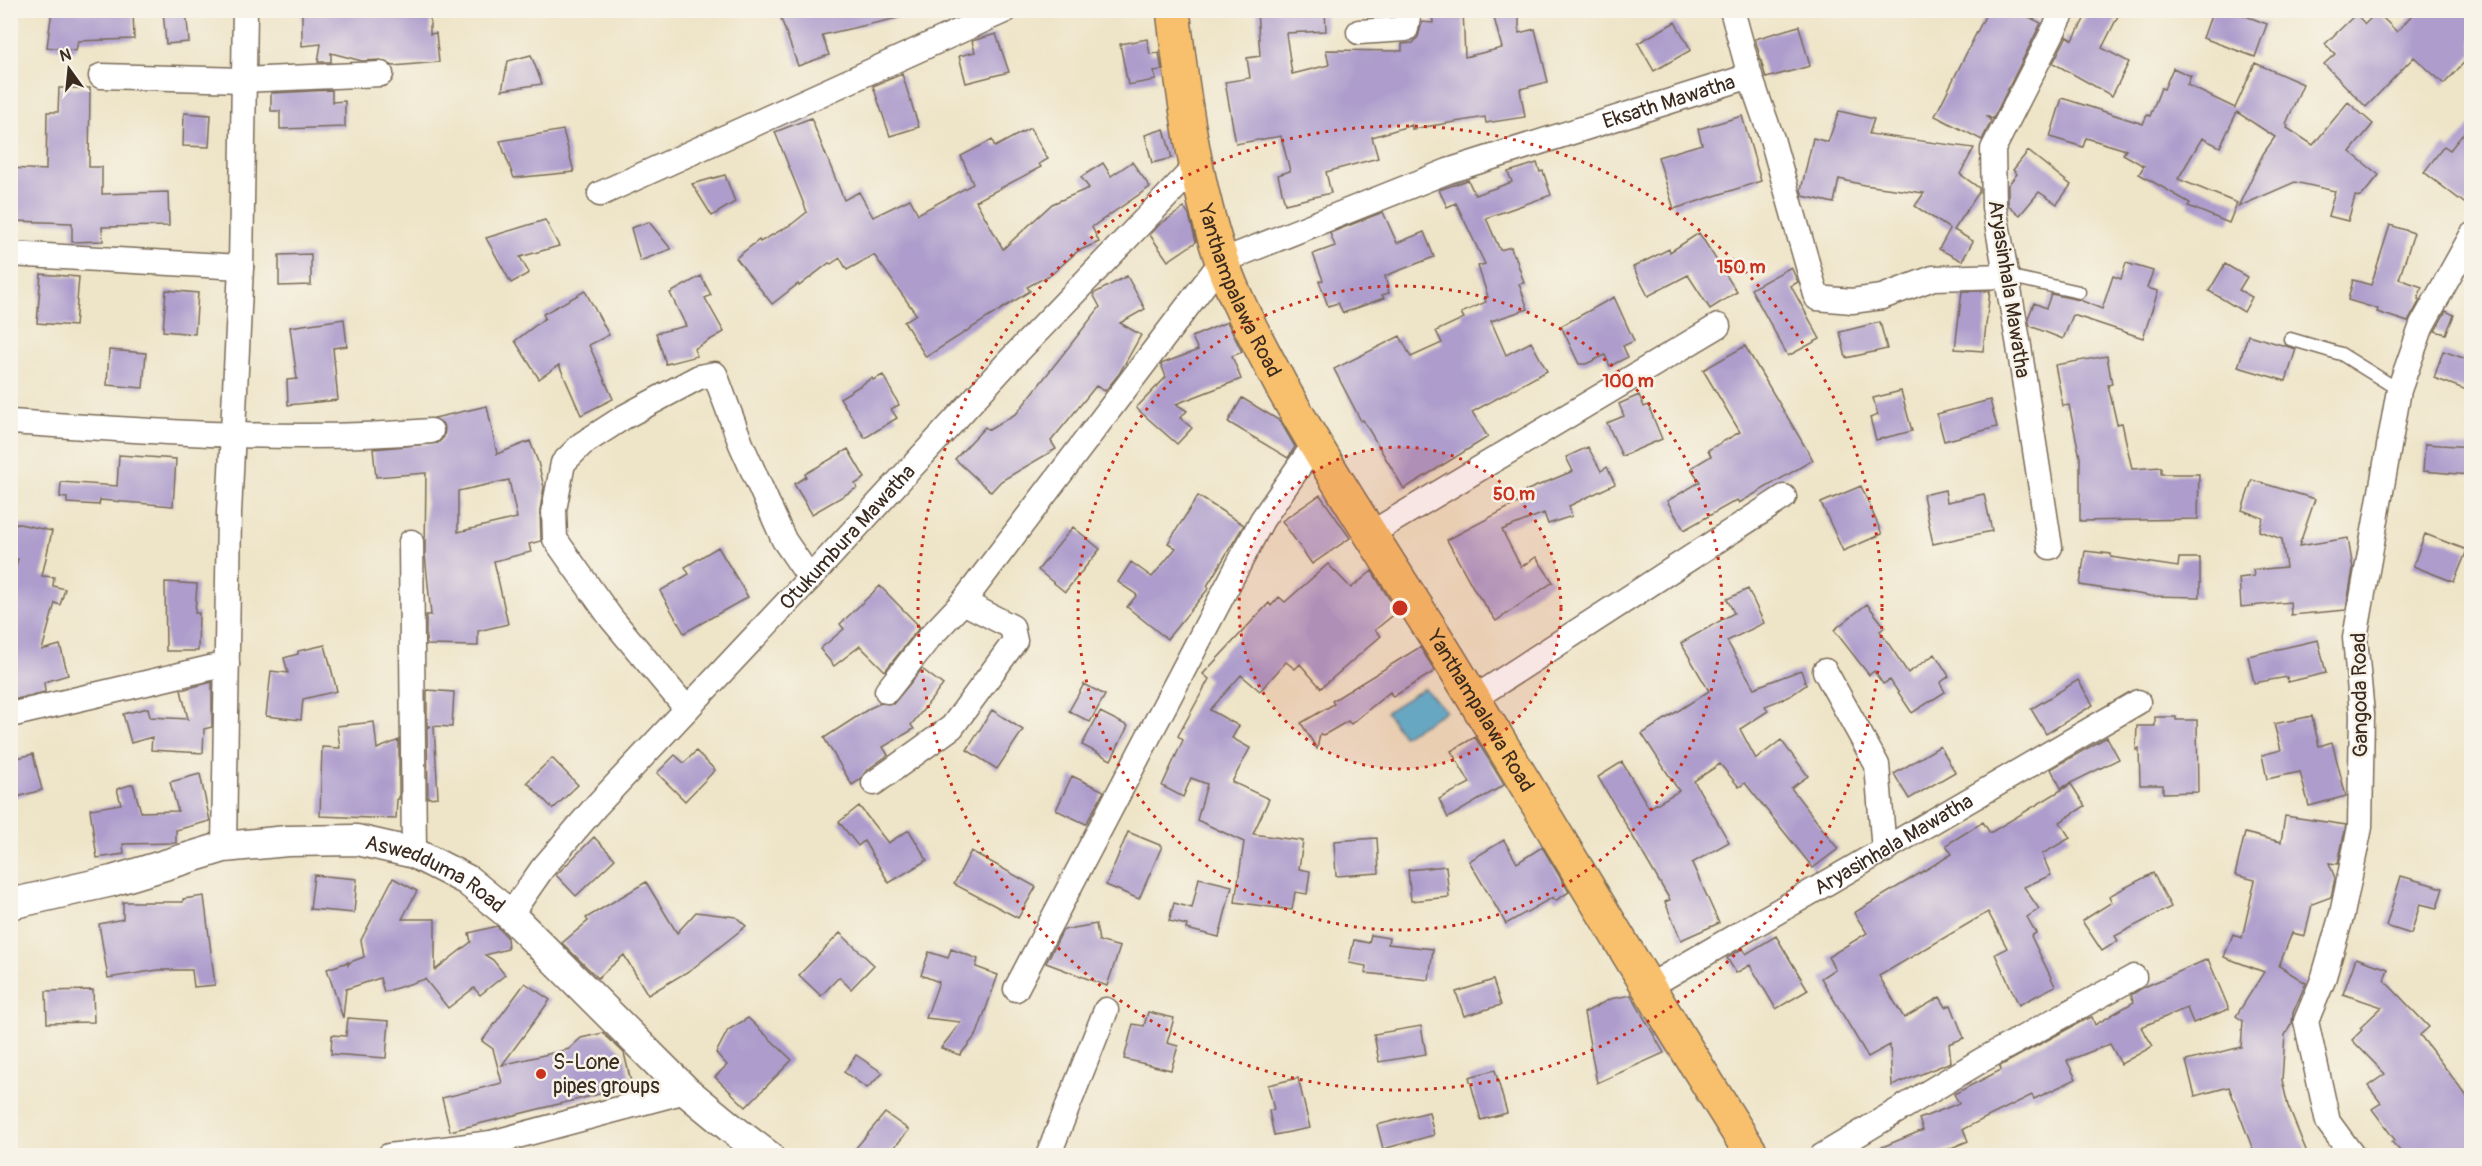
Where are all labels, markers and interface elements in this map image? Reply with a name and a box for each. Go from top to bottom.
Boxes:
north arrow [39,39,99,99]
text: N [58,44,73,67]
street label: Eksath Mawatha [1599,68,1738,135]
street label: Aryasinhala Mawatha [1982,198,2036,380]
street label: Yanthampalawa Road [1192,200,1288,382]
text: 150 m [1717,256,1766,279]
text: 100 m [1602,370,1654,393]
street label: Otukumbura Mawatha [773,459,921,616]
text: 50 m [1493,483,1535,506]
centre of rings [1390,598,1410,618]
street label: Yanthampalawa Road [1420,624,1541,797]
street label: Gangoda Road [2345,632,2375,758]
street label: Aryasinhala Mawatha [1809,787,1978,901]
street label: Aswedduma Road [363,829,511,919]
place label: S-Lone pipes groups [553,1049,660,1100]
marker: S-Lone pipes groups [534,1067,548,1081]

